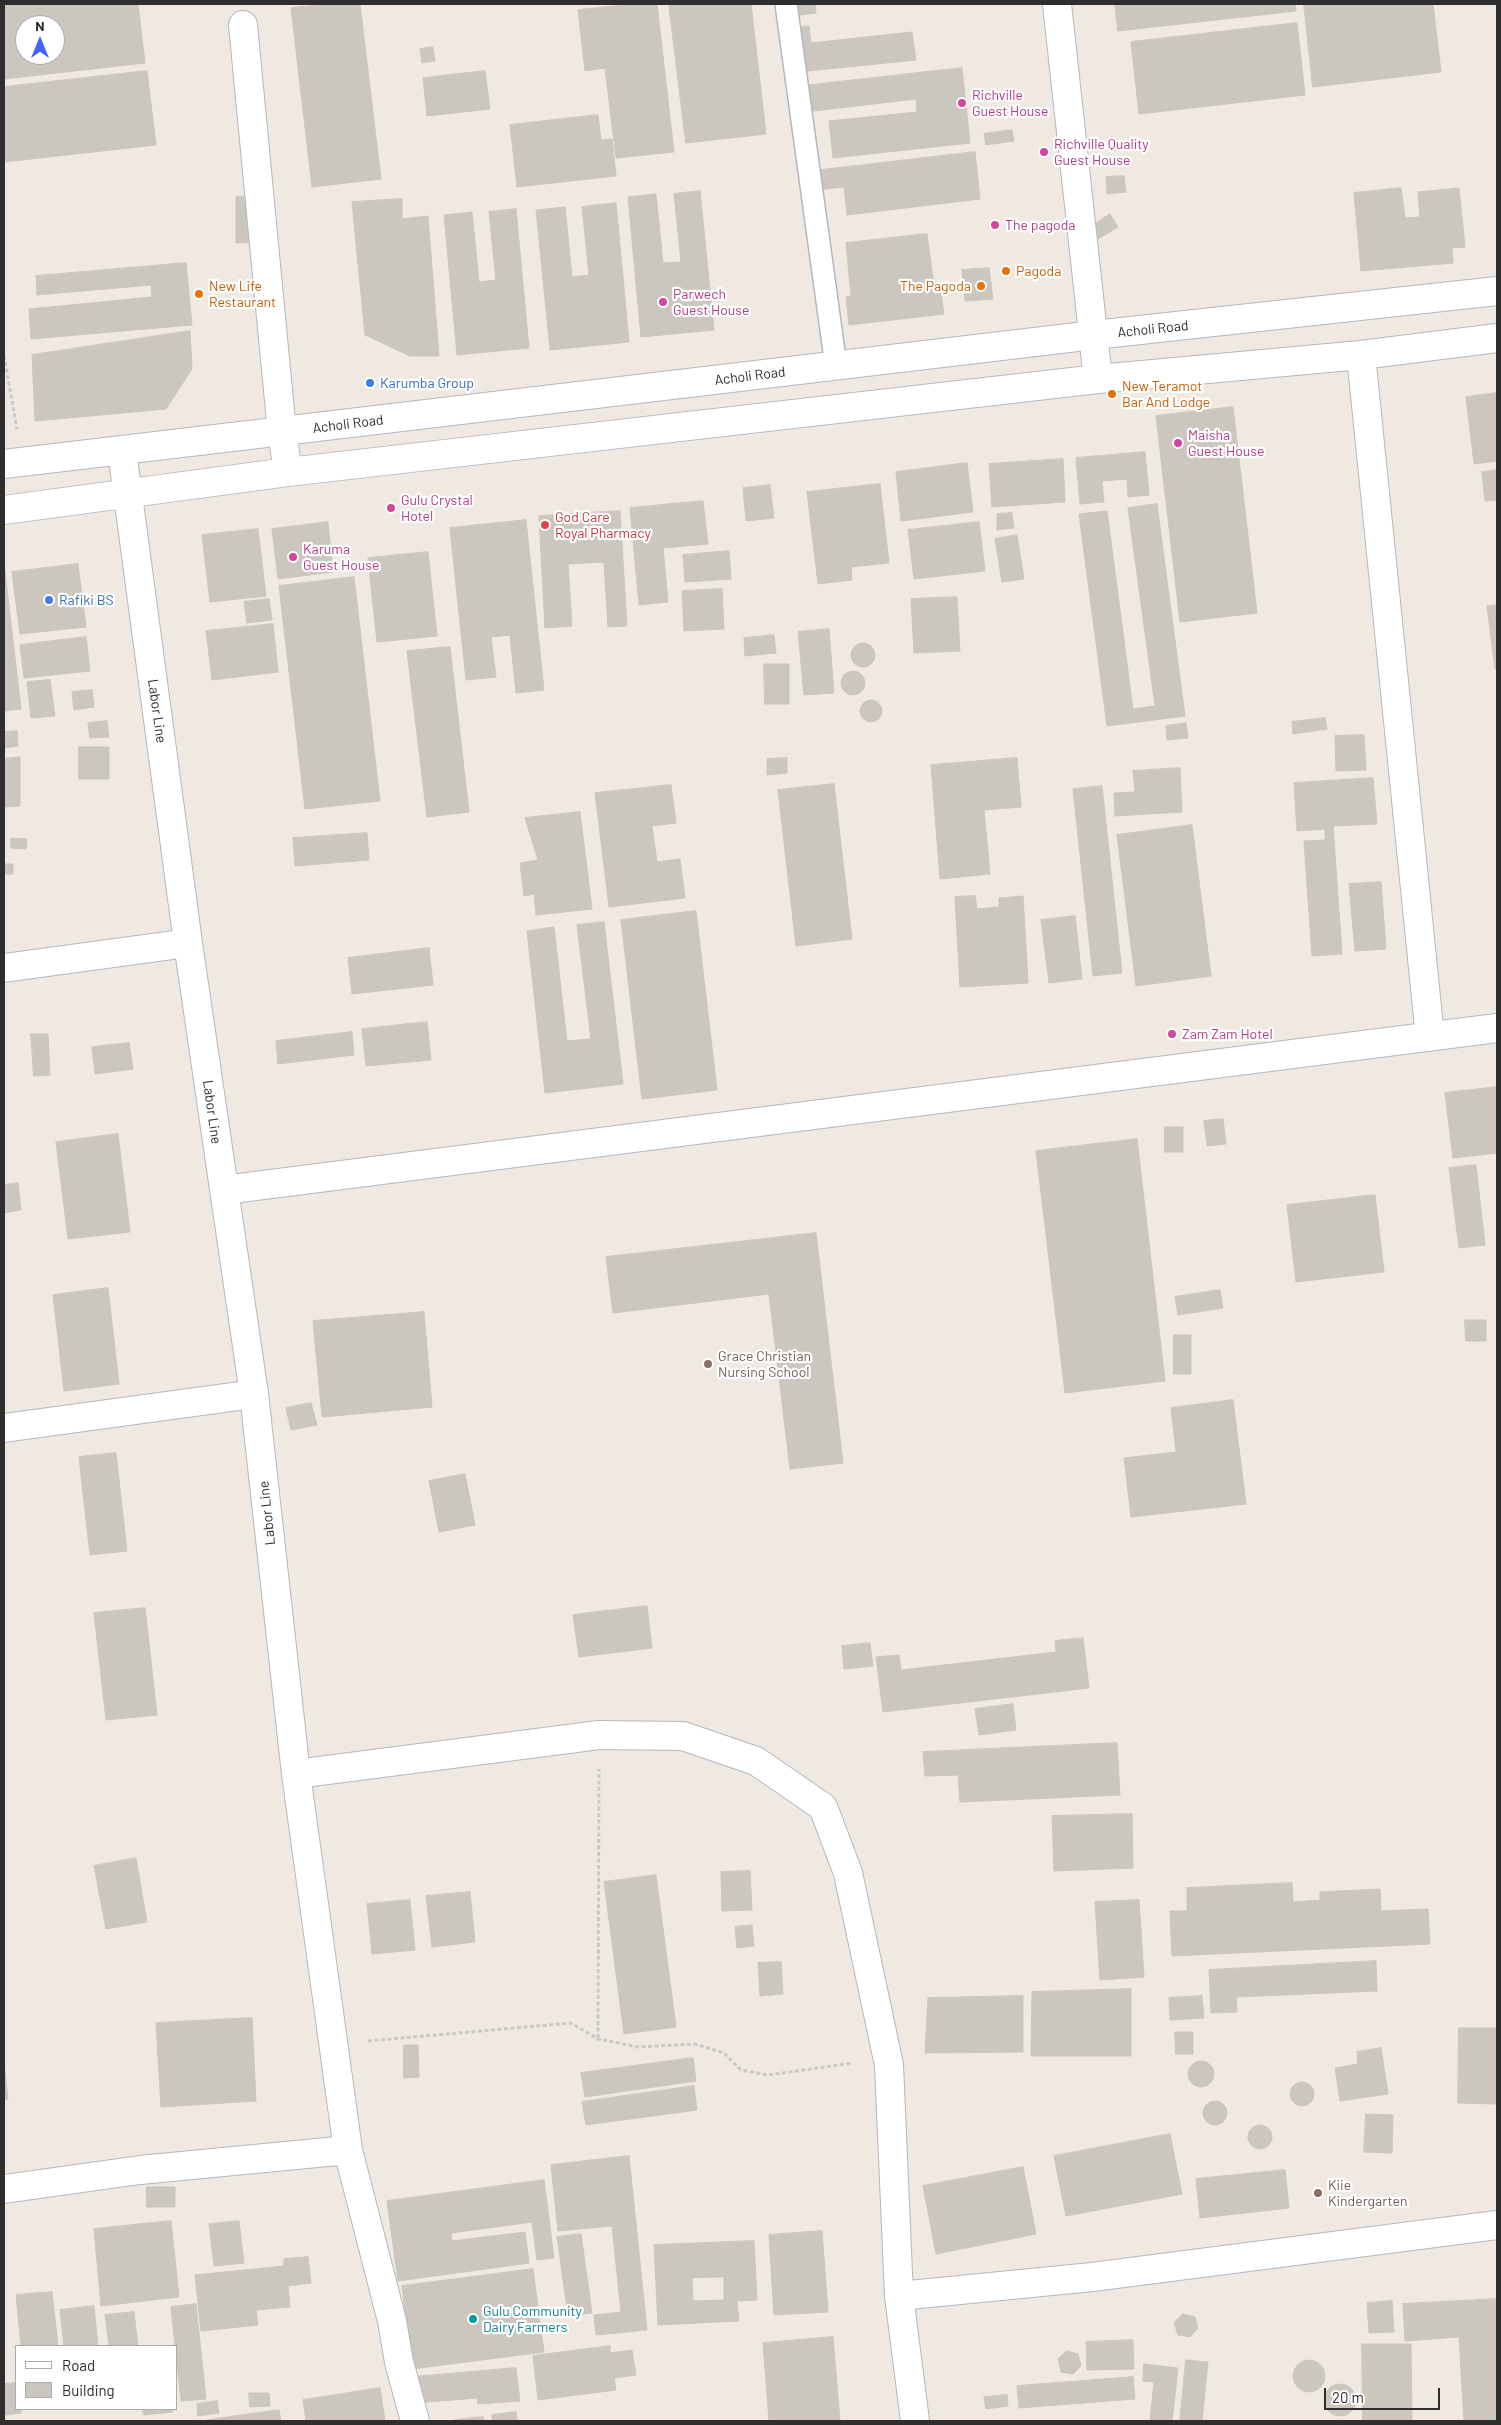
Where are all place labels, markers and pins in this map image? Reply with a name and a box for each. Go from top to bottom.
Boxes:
place label: Richville Guest House [972,87,1049,120]
marker: Richville Guest House [956,97,968,109]
place label: Richville Quality Guest House [1054,136,1149,168]
marker: Richville Quality Guest House [1038,146,1050,158]
place label: The pagoda [1005,217,1075,233]
marker: The pagoda [989,219,1001,231]
place label: Pagoda [1016,263,1061,279]
marker: Pagoda [1000,265,1012,277]
place label: New Life Restaurant [209,278,276,310]
place label: The Pagoda [900,278,971,294]
marker: The Pagoda [975,280,987,292]
place label: Parwech Guest House [673,286,750,318]
marker: New Life Restaurant [193,288,205,300]
marker: Parwech Guest House [657,296,669,308]
place label: Karumba Group [380,375,474,391]
marker: Karumba Group [364,377,376,389]
place label: New Teramot Bar And Lodge [1122,378,1210,411]
marker: New Teramot Bar And Lodge [1106,388,1118,400]
place label: Maisha Guest House [1188,427,1265,460]
marker: Maisha Guest House [1172,437,1184,449]
place label: Gulu Crystal Hotel [401,492,473,524]
marker: Gulu Crystal Hotel [385,502,397,514]
place label: God Care Royal Pharmacy [555,509,651,542]
marker: God Care Royal Pharmacy [539,519,551,531]
place label: Karuma Guest House [303,541,380,574]
marker: Karuma Guest House [287,551,299,563]
place label: Rafiki BS [59,592,114,608]
marker: Rafiki BS [43,594,55,606]
place label: Zam Zam Hotel [1182,1026,1273,1042]
marker: Zam Zam Hotel [1166,1028,1178,1040]
place label: Grace Christian Nursing School [718,1348,811,1380]
marker: Grace Christian Nursing School [702,1358,714,1370]
place label: Kiie Kindergarten [1328,2177,1407,2210]
marker: Kiie Kindergarten [1312,2187,1324,2199]
place label: Gulu Community Dairy Farmers [483,2303,582,2336]
marker: Gulu Community Dairy Farmers [467,2313,479,2325]

